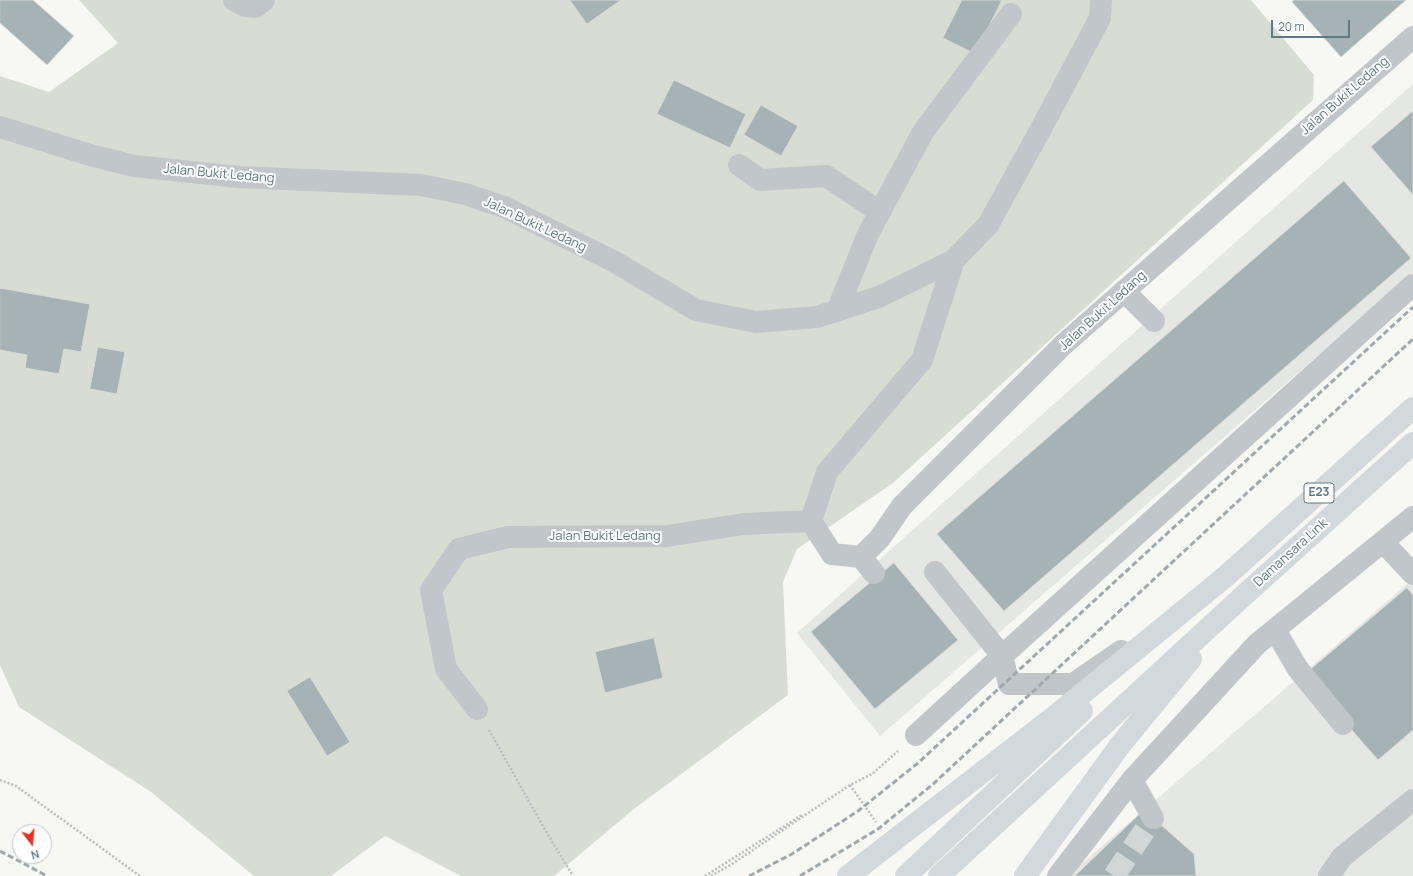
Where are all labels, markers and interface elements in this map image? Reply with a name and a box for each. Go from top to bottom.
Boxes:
scale bar [1273,12,1352,38]
text: 20 m [1278,18,1305,35]
street label: Jalan Bukit Ledang [1298,54,1392,138]
street label: Jalan Bukit Ledang [163,161,275,187]
street label: Jalan Bukit Ledang [481,194,589,256]
street label: Jalan Bukit Ledang [1056,268,1150,354]
road number: E23 [1304,483,1334,503]
street label: Damansara Link [1251,516,1331,590]
street label: Jalan Bukit Ledang [549,528,661,544]
north arrow [12,824,52,864]
text: N [29,847,41,863]

